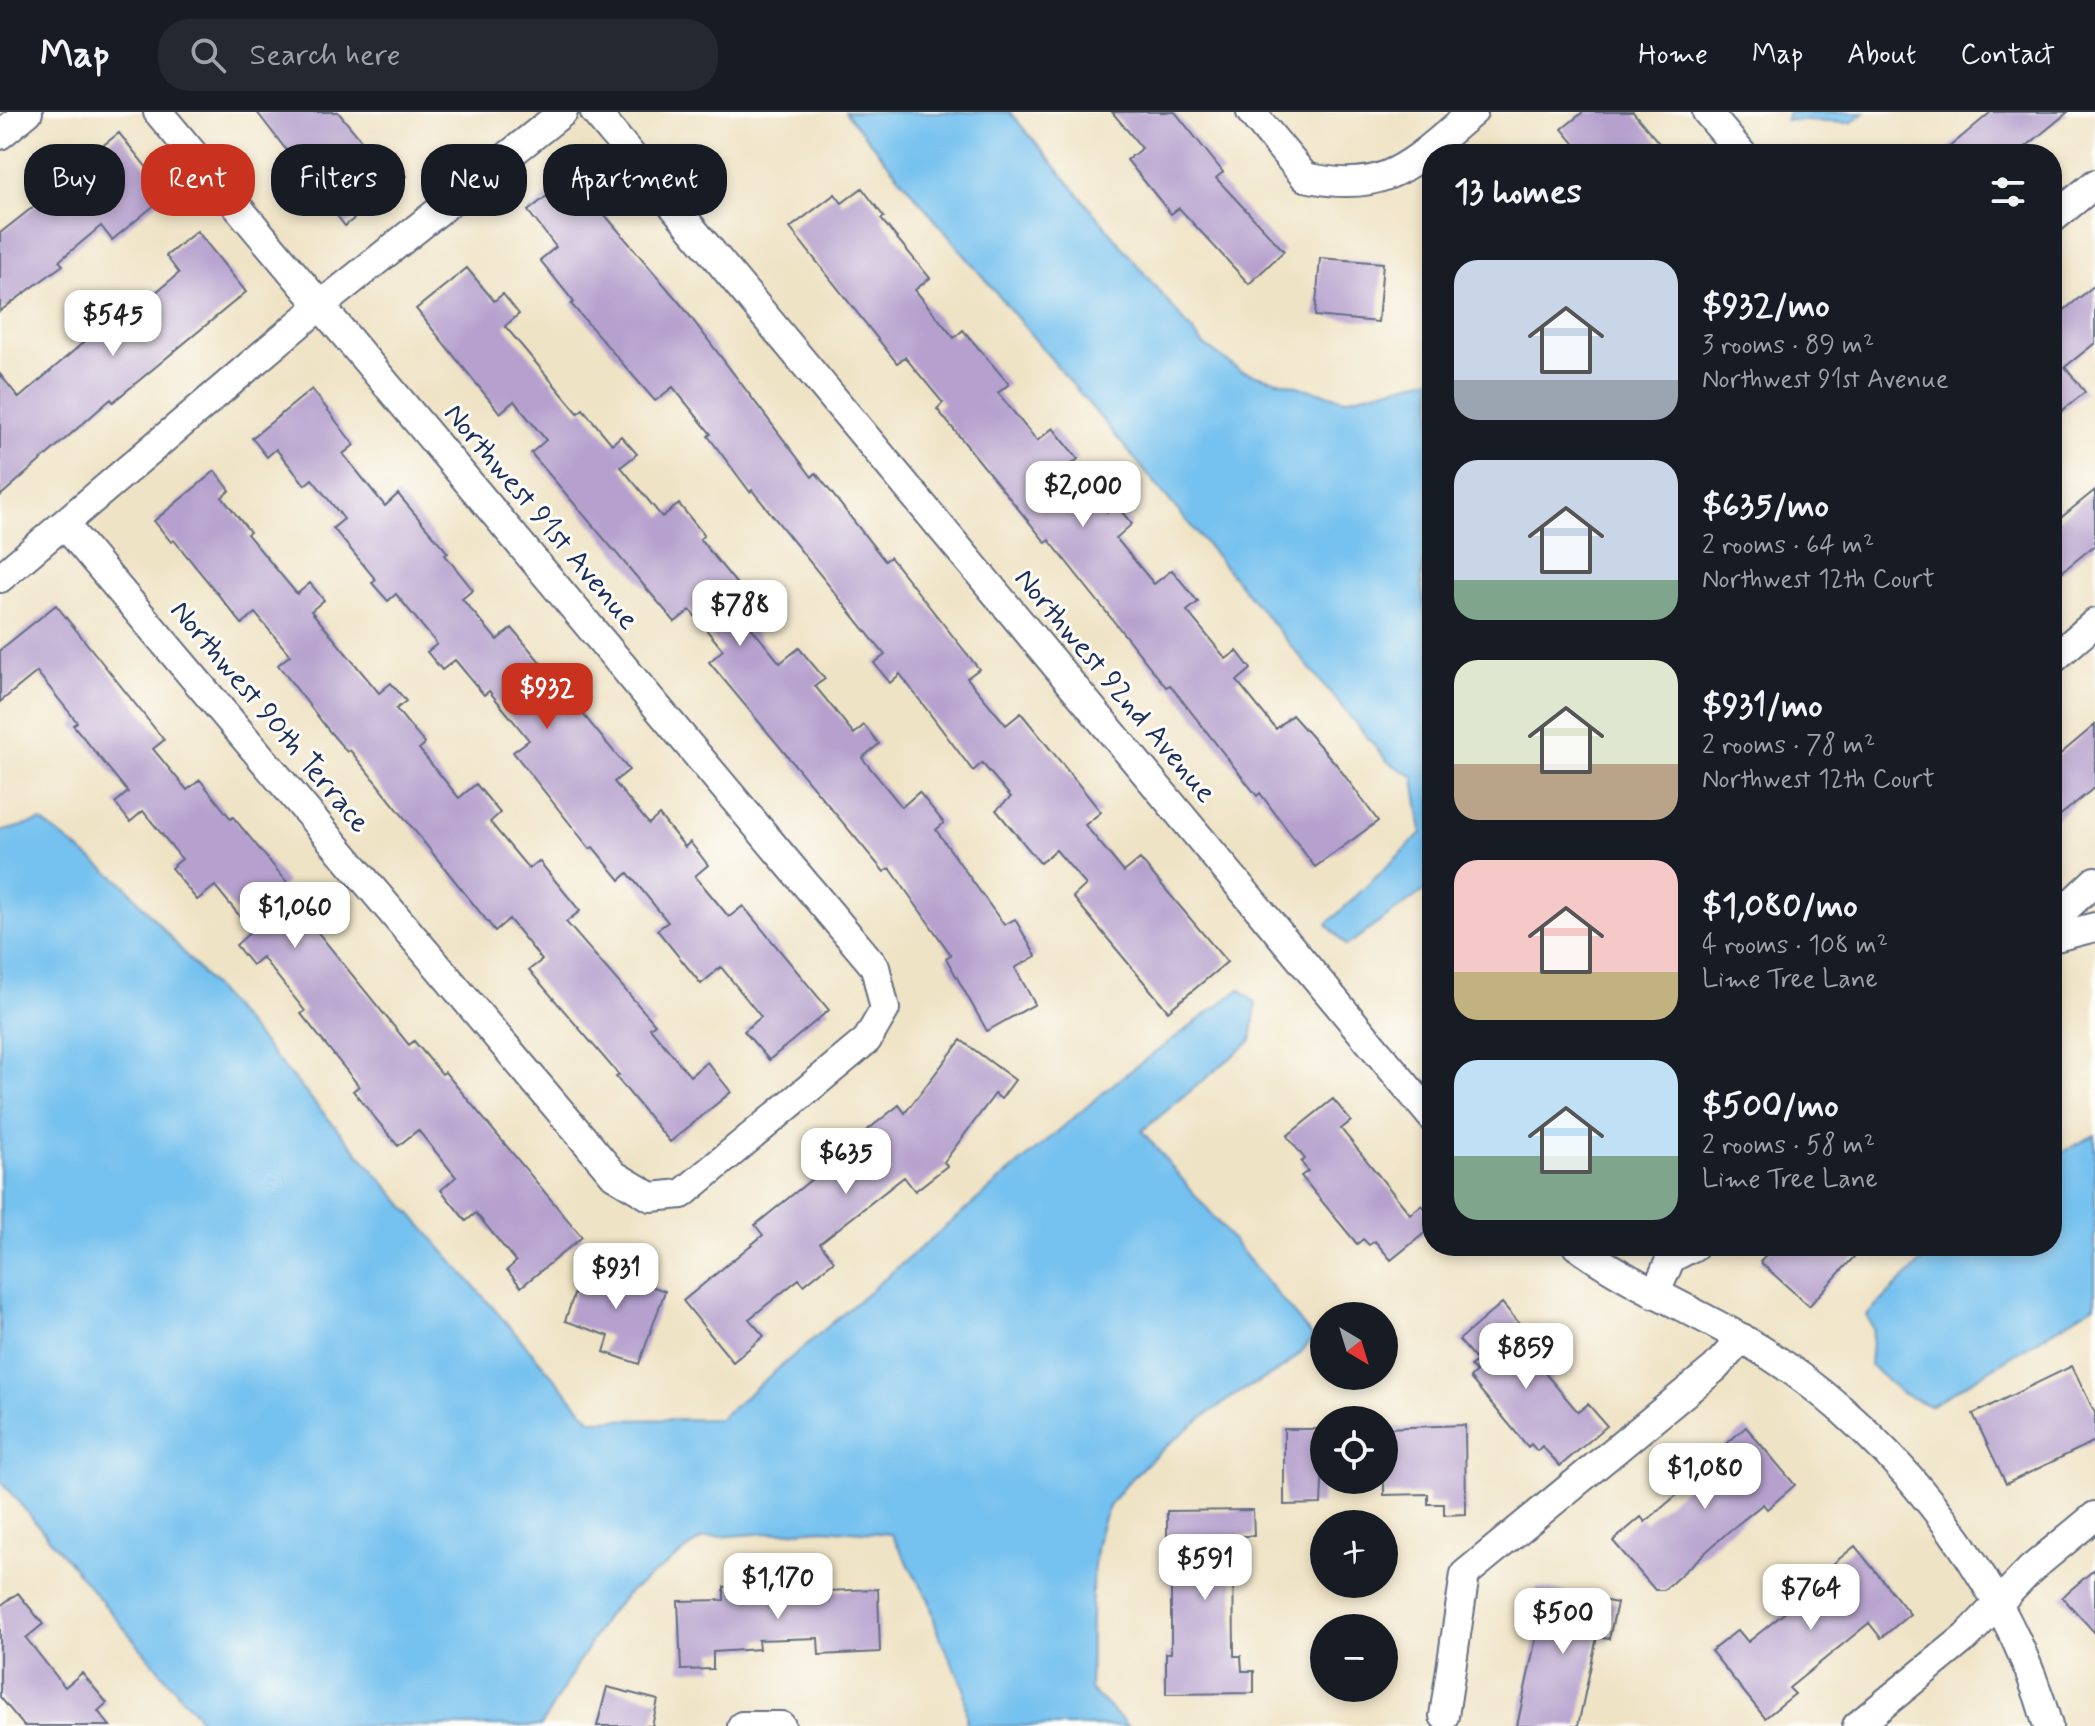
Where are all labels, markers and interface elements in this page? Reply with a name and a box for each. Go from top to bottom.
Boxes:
search box [158,19,718,91]
text: Map [40,31,110,80]
icon: search [186,33,230,77]
text: Search here [250,36,401,75]
text: Home [1638,37,1708,74]
text: Map [1752,37,1803,74]
text: About [1847,37,1916,74]
text: Contact [1960,37,2055,74]
chip: Buy [24,144,125,216]
chip: Rent [141,144,255,216]
chip: Filters [271,144,405,216]
chip: New [421,144,527,216]
chip: Apartment [543,144,727,216]
text: 13 homes [1454,170,1582,215]
icon: filters [1986,170,2030,214]
text: $932/mo [1702,284,1830,329]
pin: $545 [66,290,160,358]
icon: home [1518,292,1614,388]
text: $545 [82,299,144,333]
text: 3 rooms · 89 m² [1702,329,1874,363]
text: Northwest 91st Avenue [1702,363,1948,397]
street label: Northwest 91st Avenue [435,395,647,638]
pin: $2,000 [1018,461,1148,529]
text: $2,000 [1044,470,1122,504]
text: $635/mo [1702,484,1829,529]
icon: home [1518,492,1614,588]
text: 2 rooms · 64 m² [1702,529,1874,563]
street label: Northwest 92nd Avenue [1005,560,1225,811]
text: Northwest 12th Court [1702,563,1935,597]
pin: $788 [693,580,787,648]
text: $788 [710,589,770,623]
street label: Northwest 90th Terrace [161,592,379,842]
pin: $932 [500,663,594,731]
text: $932 [520,672,574,706]
text: $931/mo [1702,684,1823,729]
icon: home [1518,692,1614,788]
text: 2 rooms · 78 m² [1702,729,1875,763]
text: Northwest 12th Court [1702,763,1935,797]
pin: $1,060 [230,882,360,950]
text: $1,080/mo [1702,884,1858,929]
text: $1,060 [258,891,332,925]
icon: home [1518,892,1614,988]
text: 4 rooms · 108 m² [1702,929,1888,963]
text: Lime Tree Lane [1702,963,1878,997]
text: $500/mo [1702,1084,1839,1129]
icon: home [1518,1092,1614,1188]
pin: $635 [799,1128,893,1196]
text: 2 rooms · 58 m² [1702,1129,1875,1163]
text: $635 [819,1137,873,1171]
text: Lime Tree Lane [1702,1163,1878,1197]
pin: $931 [569,1243,663,1311]
text: $931 [591,1252,641,1286]
north arrow [1310,1302,1398,1390]
map controls [1310,1302,1398,1702]
pin: $859 [1479,1323,1573,1391]
text: $859 [1497,1332,1555,1366]
button: locate [1310,1406,1398,1494]
pin: $1,080 [1640,1443,1770,1511]
text: $1,080 [1667,1452,1743,1486]
button: + [1310,1510,1398,1598]
pin: $591 [1158,1534,1252,1602]
text: $591 [1177,1543,1233,1577]
pin: $1,170 [713,1553,843,1621]
text: $1,170 [742,1562,814,1596]
pin: $764 [1764,1564,1858,1632]
text: $764 [1781,1573,1841,1607]
pin: $500 [1516,1588,1610,1656]
text: $500 [1532,1597,1594,1631]
button: − [1310,1614,1398,1702]

